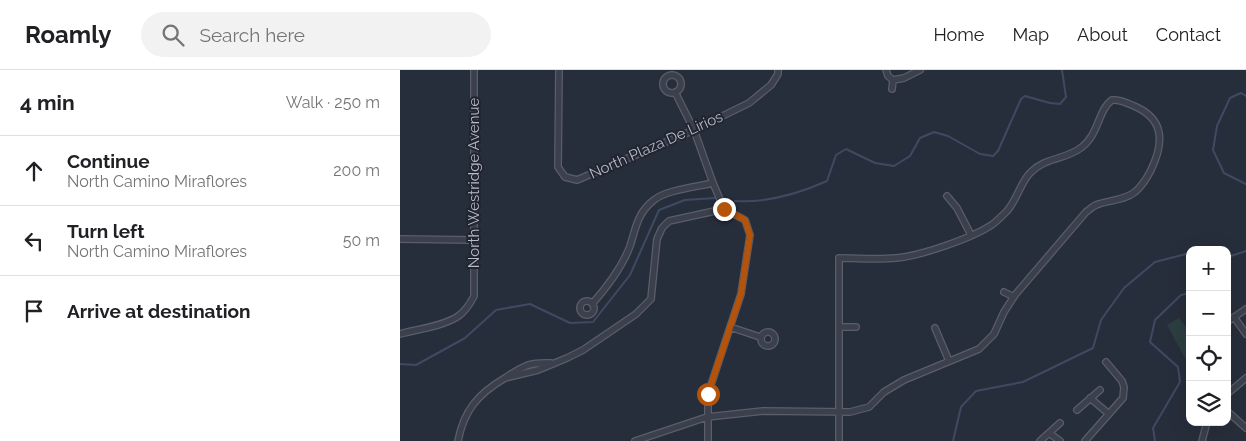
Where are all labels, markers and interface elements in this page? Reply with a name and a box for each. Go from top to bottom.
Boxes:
search box [141,12,491,57]
text: Roamly [25,20,111,49]
icon: search [159,21,187,49]
text: Search here [199,24,305,46]
text: Home [933,24,984,45]
text: Map [1012,24,1049,45]
text: About [1077,24,1128,45]
text: Contact [1156,24,1221,45]
text: 4 min [20,90,75,115]
text: Walk · 250 m [286,93,380,112]
street label: North Westridge Avenue [465,98,483,268]
street label: North Plaza De Lirios [586,107,726,183]
text: Continue [67,150,150,172]
icon: ahead [20,157,48,185]
text: 200 m [333,161,380,180]
text: North Camino Miraflores [67,172,247,191]
route end [713,198,736,221]
text: Turn left [67,220,144,242]
icon: left [20,227,48,255]
text: 50 m [343,231,380,250]
text: North Camino Miraflores [67,242,247,261]
map controls [1186,246,1231,426]
button: + [1186,246,1231,291]
button: − [1186,291,1231,336]
icon: arrive [20,297,48,325]
text: Arrive at destination [67,300,251,322]
button: locate [1186,336,1231,381]
button: layers [1186,381,1231,426]
route start [697,383,720,406]

